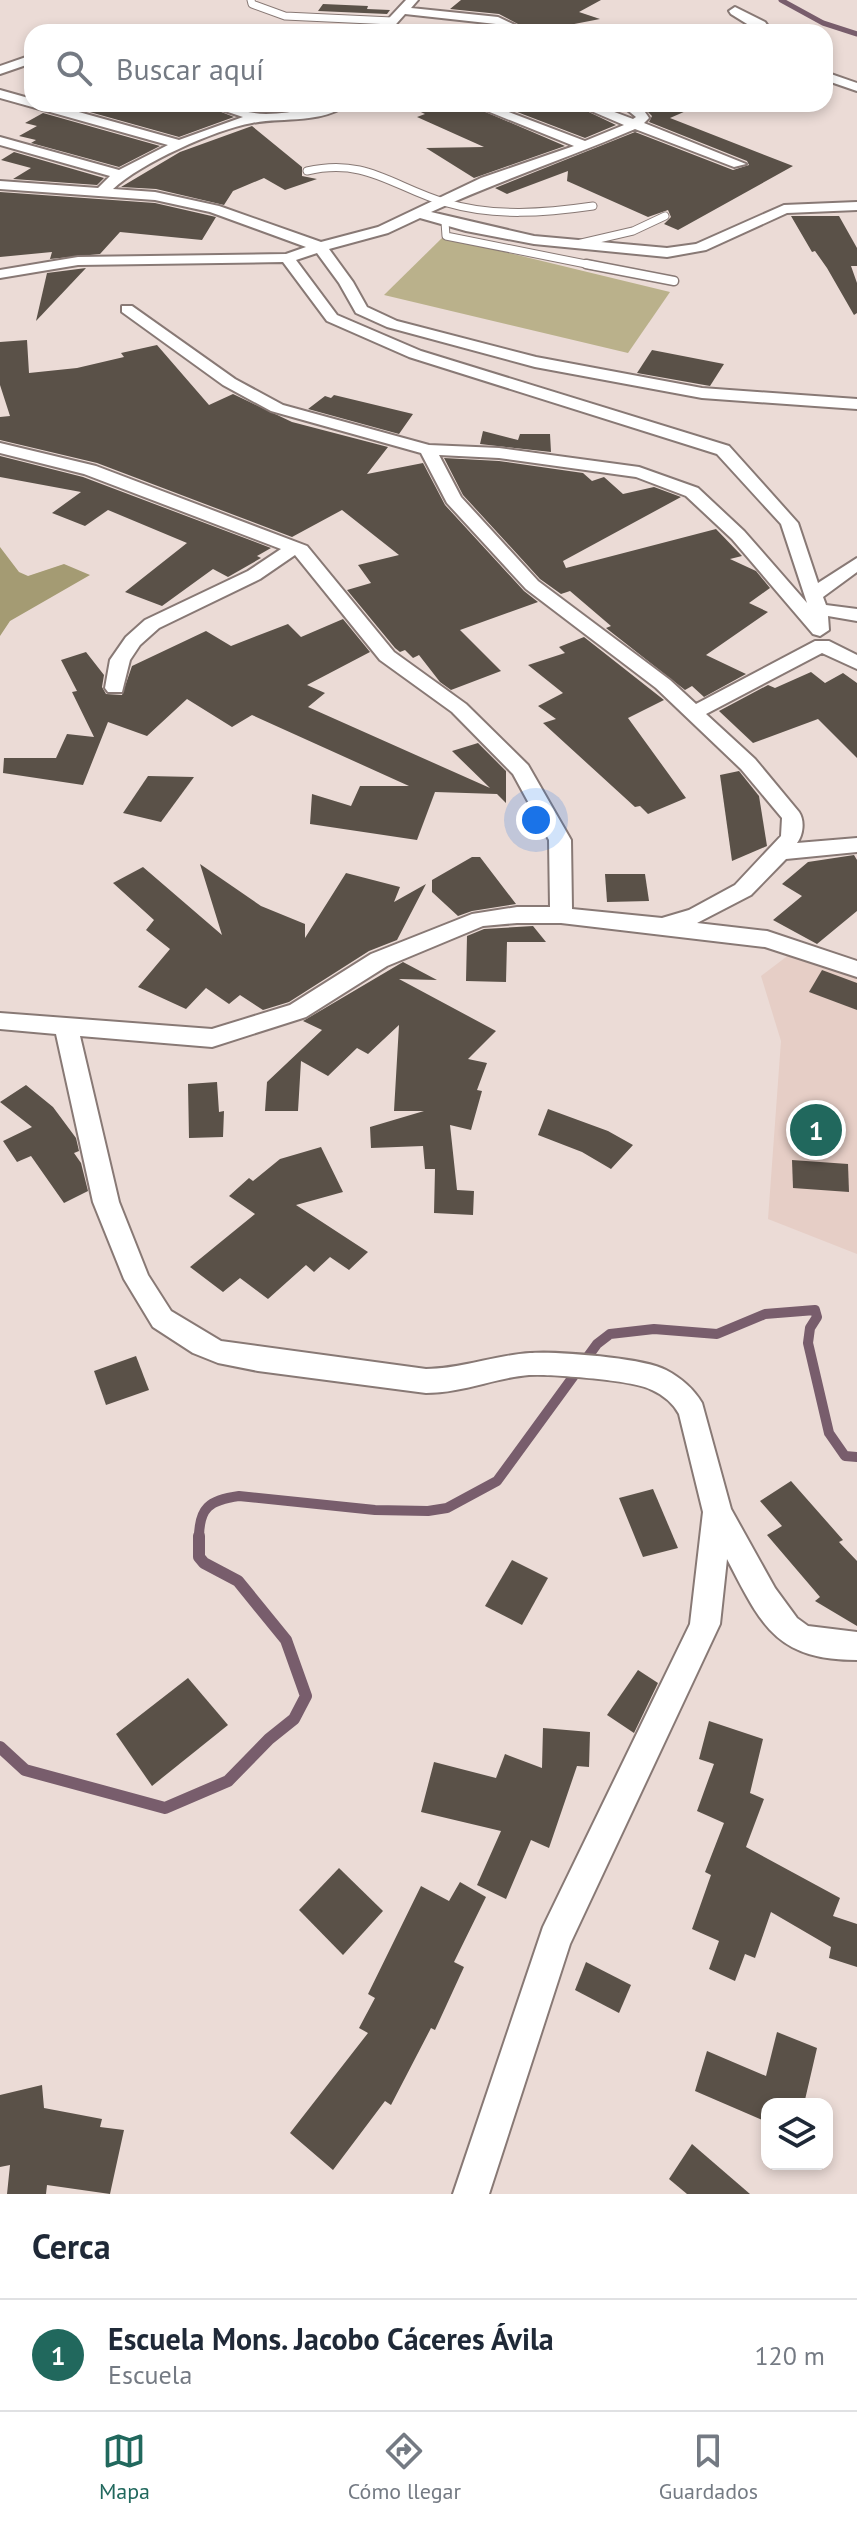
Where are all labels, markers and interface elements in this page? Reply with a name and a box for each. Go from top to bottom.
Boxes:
search box [24,24,833,112]
icon: search [52,46,96,90]
text: Buscar aquí [116,49,264,88]
your location [516,800,556,840]
pin: 1 [790,1100,842,1160]
map controls [761,2098,833,2170]
button: layers [761,2098,833,2170]
text: Cerca [32,2224,111,2268]
text: Escuela Mons. Jacobo Cáceres Ávila [108,2319,554,2358]
text: 1 [51,2339,65,2372]
text: 120 m [754,2339,825,2372]
text: Escuela [108,2358,192,2391]
tab: Mapa [99,2429,150,2505]
tab: Cómo llegar [348,2429,461,2505]
tab: Guardados [659,2429,758,2505]

